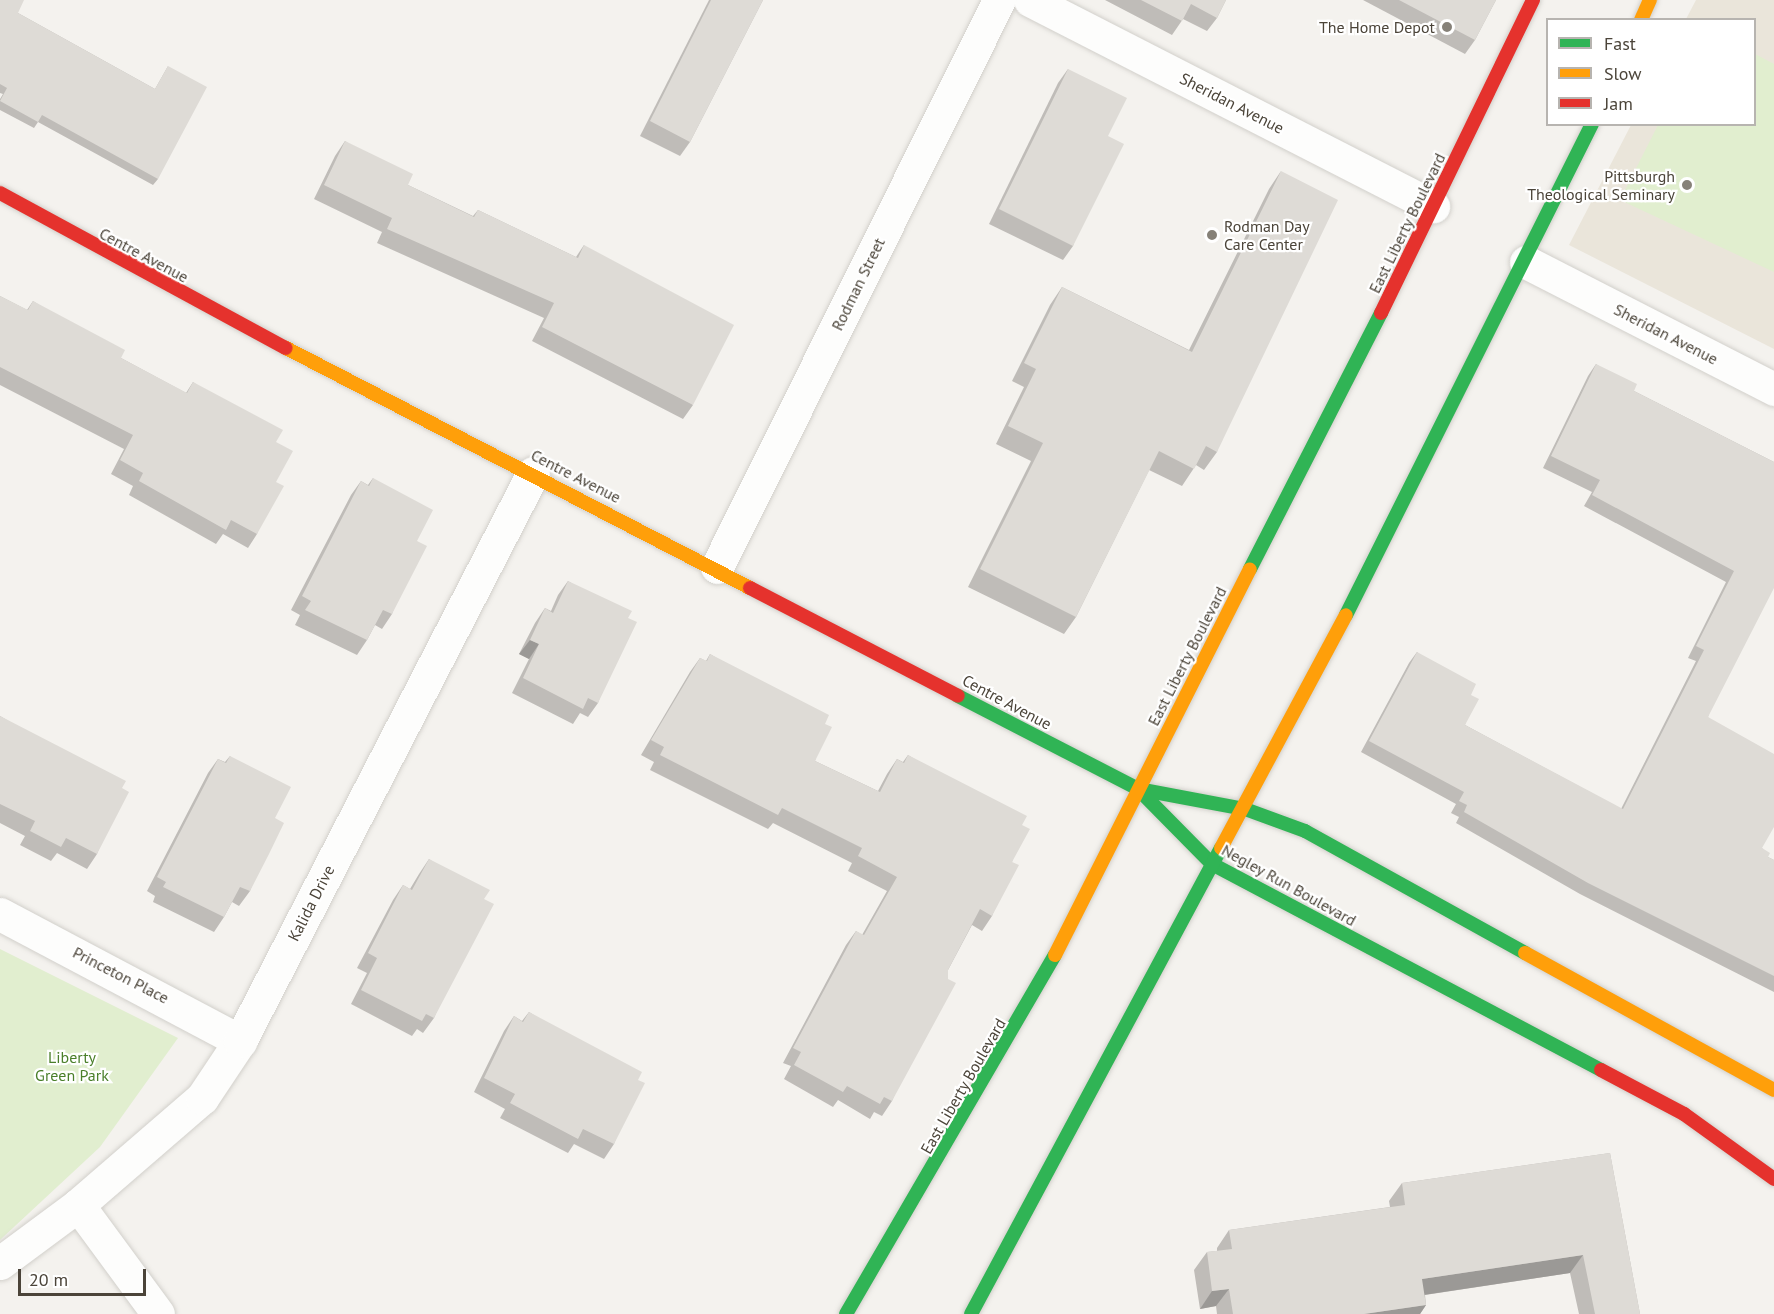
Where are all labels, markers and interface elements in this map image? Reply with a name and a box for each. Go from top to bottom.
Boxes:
place label: The Home Depot [1319,17,1435,37]
legend [1546,18,1756,126]
marker: The Home Depot [1440,20,1454,34]
text: Fast [1604,32,1636,55]
text: Slow [1604,62,1642,85]
street label: Sheridan Avenue [1177,68,1287,138]
text: Jam [1604,92,1633,115]
street label: East Liberty Boulevard [1365,150,1449,296]
place label: Pittsburgh Theological Seminary [1527,166,1675,204]
marker: Pittsburgh Theological Seminary [1680,178,1694,192]
place label: Rodman Day Care Center [1224,216,1310,254]
street label: Centre Avenue [96,223,192,287]
marker: Rodman Day Care Center [1205,228,1219,242]
street label: Rodman Street [827,235,889,333]
street label: Sheridan Avenue [1611,299,1721,369]
street label: Centre Avenue [528,445,624,507]
street label: East Liberty Boulevard [1143,583,1231,729]
street label: Centre Avenue [959,670,1055,734]
street label: Negley Run Boulevard [1218,840,1360,930]
street label: Kalida Drive [284,862,338,944]
street label: Princeton Place [70,943,172,1007]
street label: East Liberty Boulevard [916,1015,1010,1157]
park label: Liberty Green Park [35,1047,109,1085]
scale bar [21,1257,148,1295]
text: 20 m [29,1268,68,1291]

